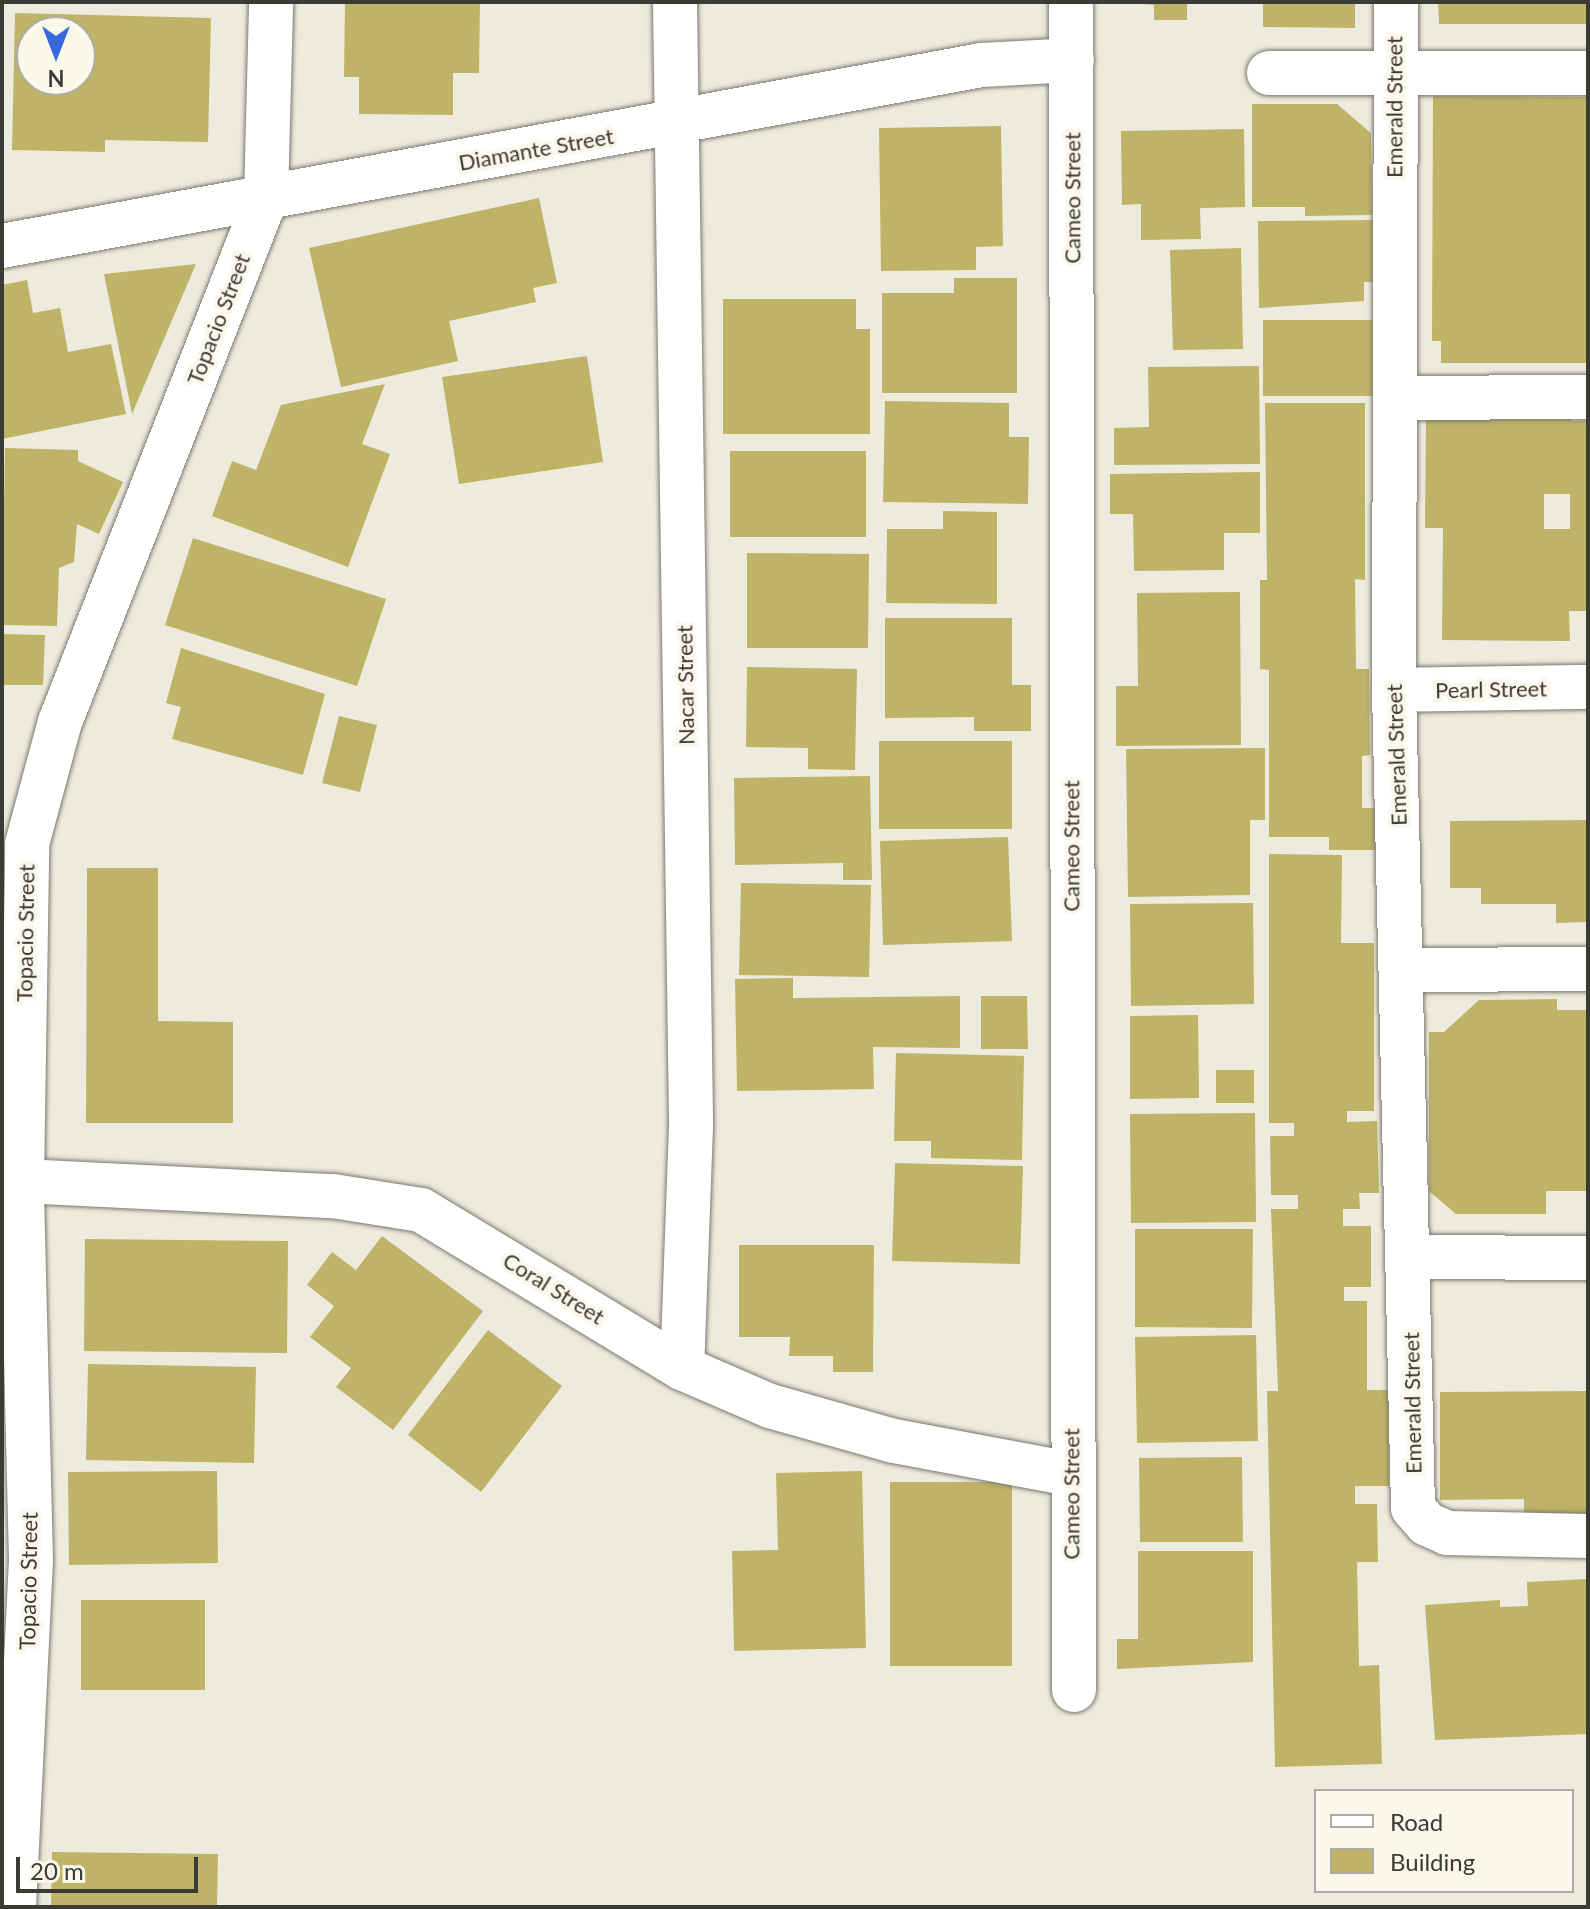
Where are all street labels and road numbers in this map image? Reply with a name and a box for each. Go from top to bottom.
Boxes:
street label: Emerald Street [1381,36,1407,178]
street label: Diamante Street [456,122,616,176]
street label: Cameo Street [1059,132,1085,264]
street label: Topacio Street [181,250,255,388]
street label: Nacar Street [671,625,699,745]
street label: Pearl Street [1435,675,1547,703]
street label: Emerald Street [1380,684,1412,826]
street label: Cameo Street [1058,780,1084,912]
street label: Topacio Street [11,864,39,1002]
street label: Coral Street [498,1246,610,1330]
street label: Emerald Street [1398,1332,1426,1474]
street label: Cameo Street [1058,1428,1084,1560]
street label: Topacio Street [14,1512,42,1650]

